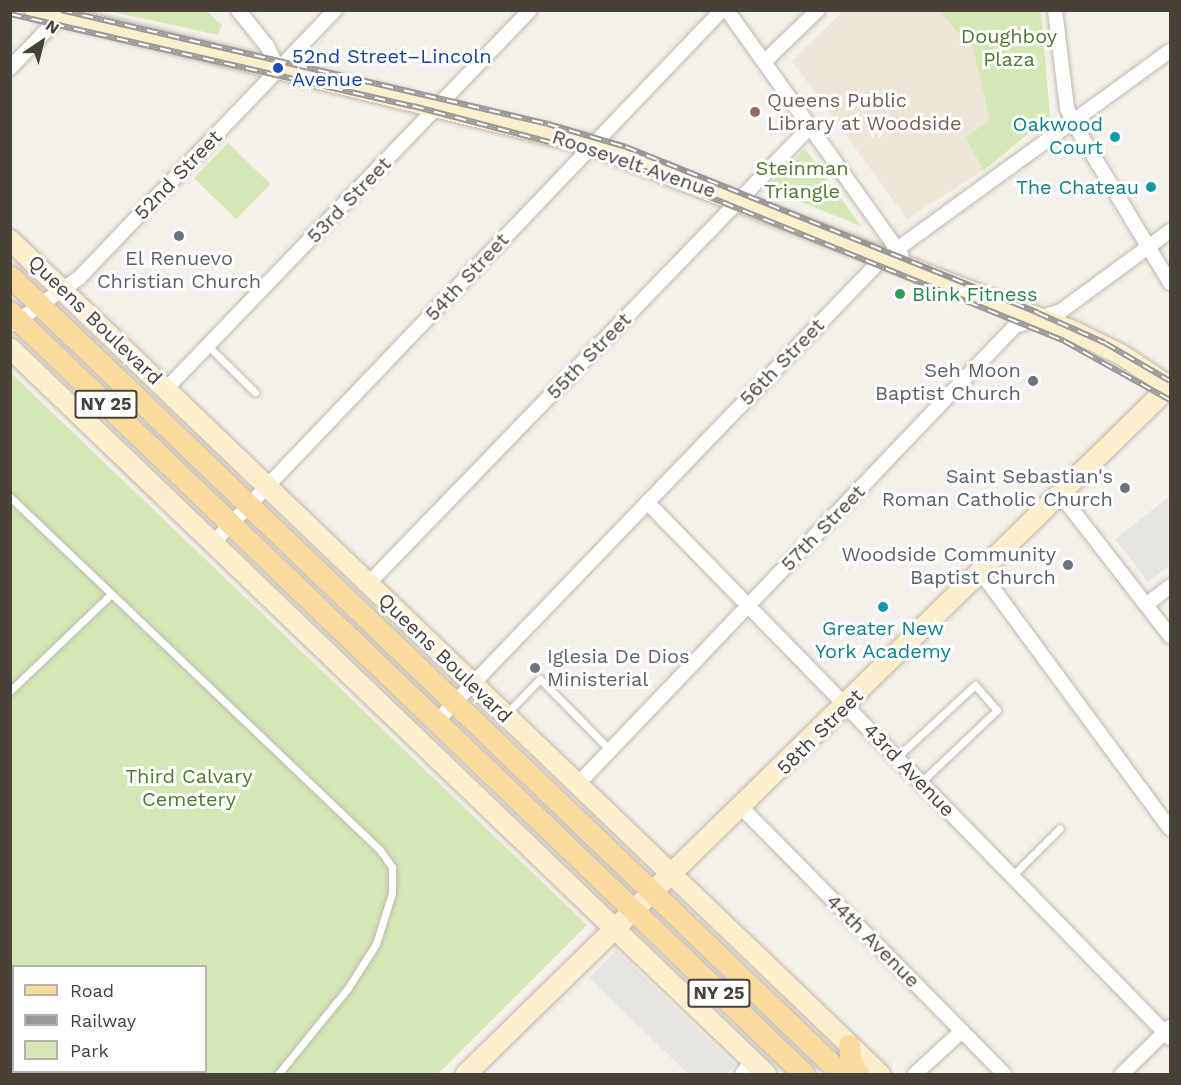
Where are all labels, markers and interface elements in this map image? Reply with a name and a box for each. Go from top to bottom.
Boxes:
north arrow [12,12,72,72]
text: N [42,16,63,38]
park label: Doughboy Plaza [961,24,1057,71]
place label: 52nd Street–Lincoln Avenue [292,45,492,92]
marker: 52nd Street–Lincoln Avenue [269,59,287,77]
place label: Queens Public Library at Woodside [767,88,962,135]
marker: Queens Public Library at Woodside [748,105,762,119]
place label: Oakwood Court [1012,113,1103,160]
street label: 52nd Street [129,125,227,225]
street label: Roosevelt Avenue [549,125,719,203]
marker: Oakwood Court [1108,130,1122,144]
street label: 53rd Street [302,152,396,248]
park label: Steinman Triangle [755,157,849,204]
place label: The Chateau [1016,175,1139,199]
marker: The Chateau [1144,180,1158,194]
street label: 54th Street [420,228,514,326]
marker: El Renuevo Christian Church [172,229,186,243]
place label: El Renuevo Christian Church [97,246,261,293]
street label: Queens Boulevard [23,250,167,390]
place label: Blink Fitness [912,282,1038,306]
marker: Blink Fitness [893,287,907,301]
street label: 55th Street [542,308,636,404]
street label: 56th Street [735,314,829,410]
place label: Seh Moon Baptist Church [875,358,1021,405]
marker: Seh Moon Baptist Church [1026,374,1040,388]
road number: NY 25 [73,389,139,419]
place label: Saint Sebastian's Roman Catholic Church [882,464,1113,511]
street label: 57th Street [776,480,870,576]
marker: Saint Sebastian's Roman Catholic Church [1118,481,1132,495]
place label: Woodside Community Baptist Church [842,542,1056,589]
marker: Woodside Community Baptist Church [1061,558,1075,572]
street label: Queens Boulevard [373,588,517,728]
marker: Greater New York Academy [876,600,890,614]
place label: Greater New York Academy [814,616,952,663]
place label: Iglesia De Dios Ministerial [547,644,690,691]
marker: Iglesia De Dios Ministerial [528,661,542,675]
street label: 58th Street [772,684,868,780]
street label: 43rd Avenue [858,718,960,822]
park label: Third Calvary Cemetery [125,765,253,812]
street label: 44th Avenue [821,889,925,993]
legend [12,965,207,1073]
road number: NY 25 [686,978,752,1008]
text: Road [70,980,114,1001]
text: Railway [70,1010,136,1031]
text: Park [70,1040,109,1061]

